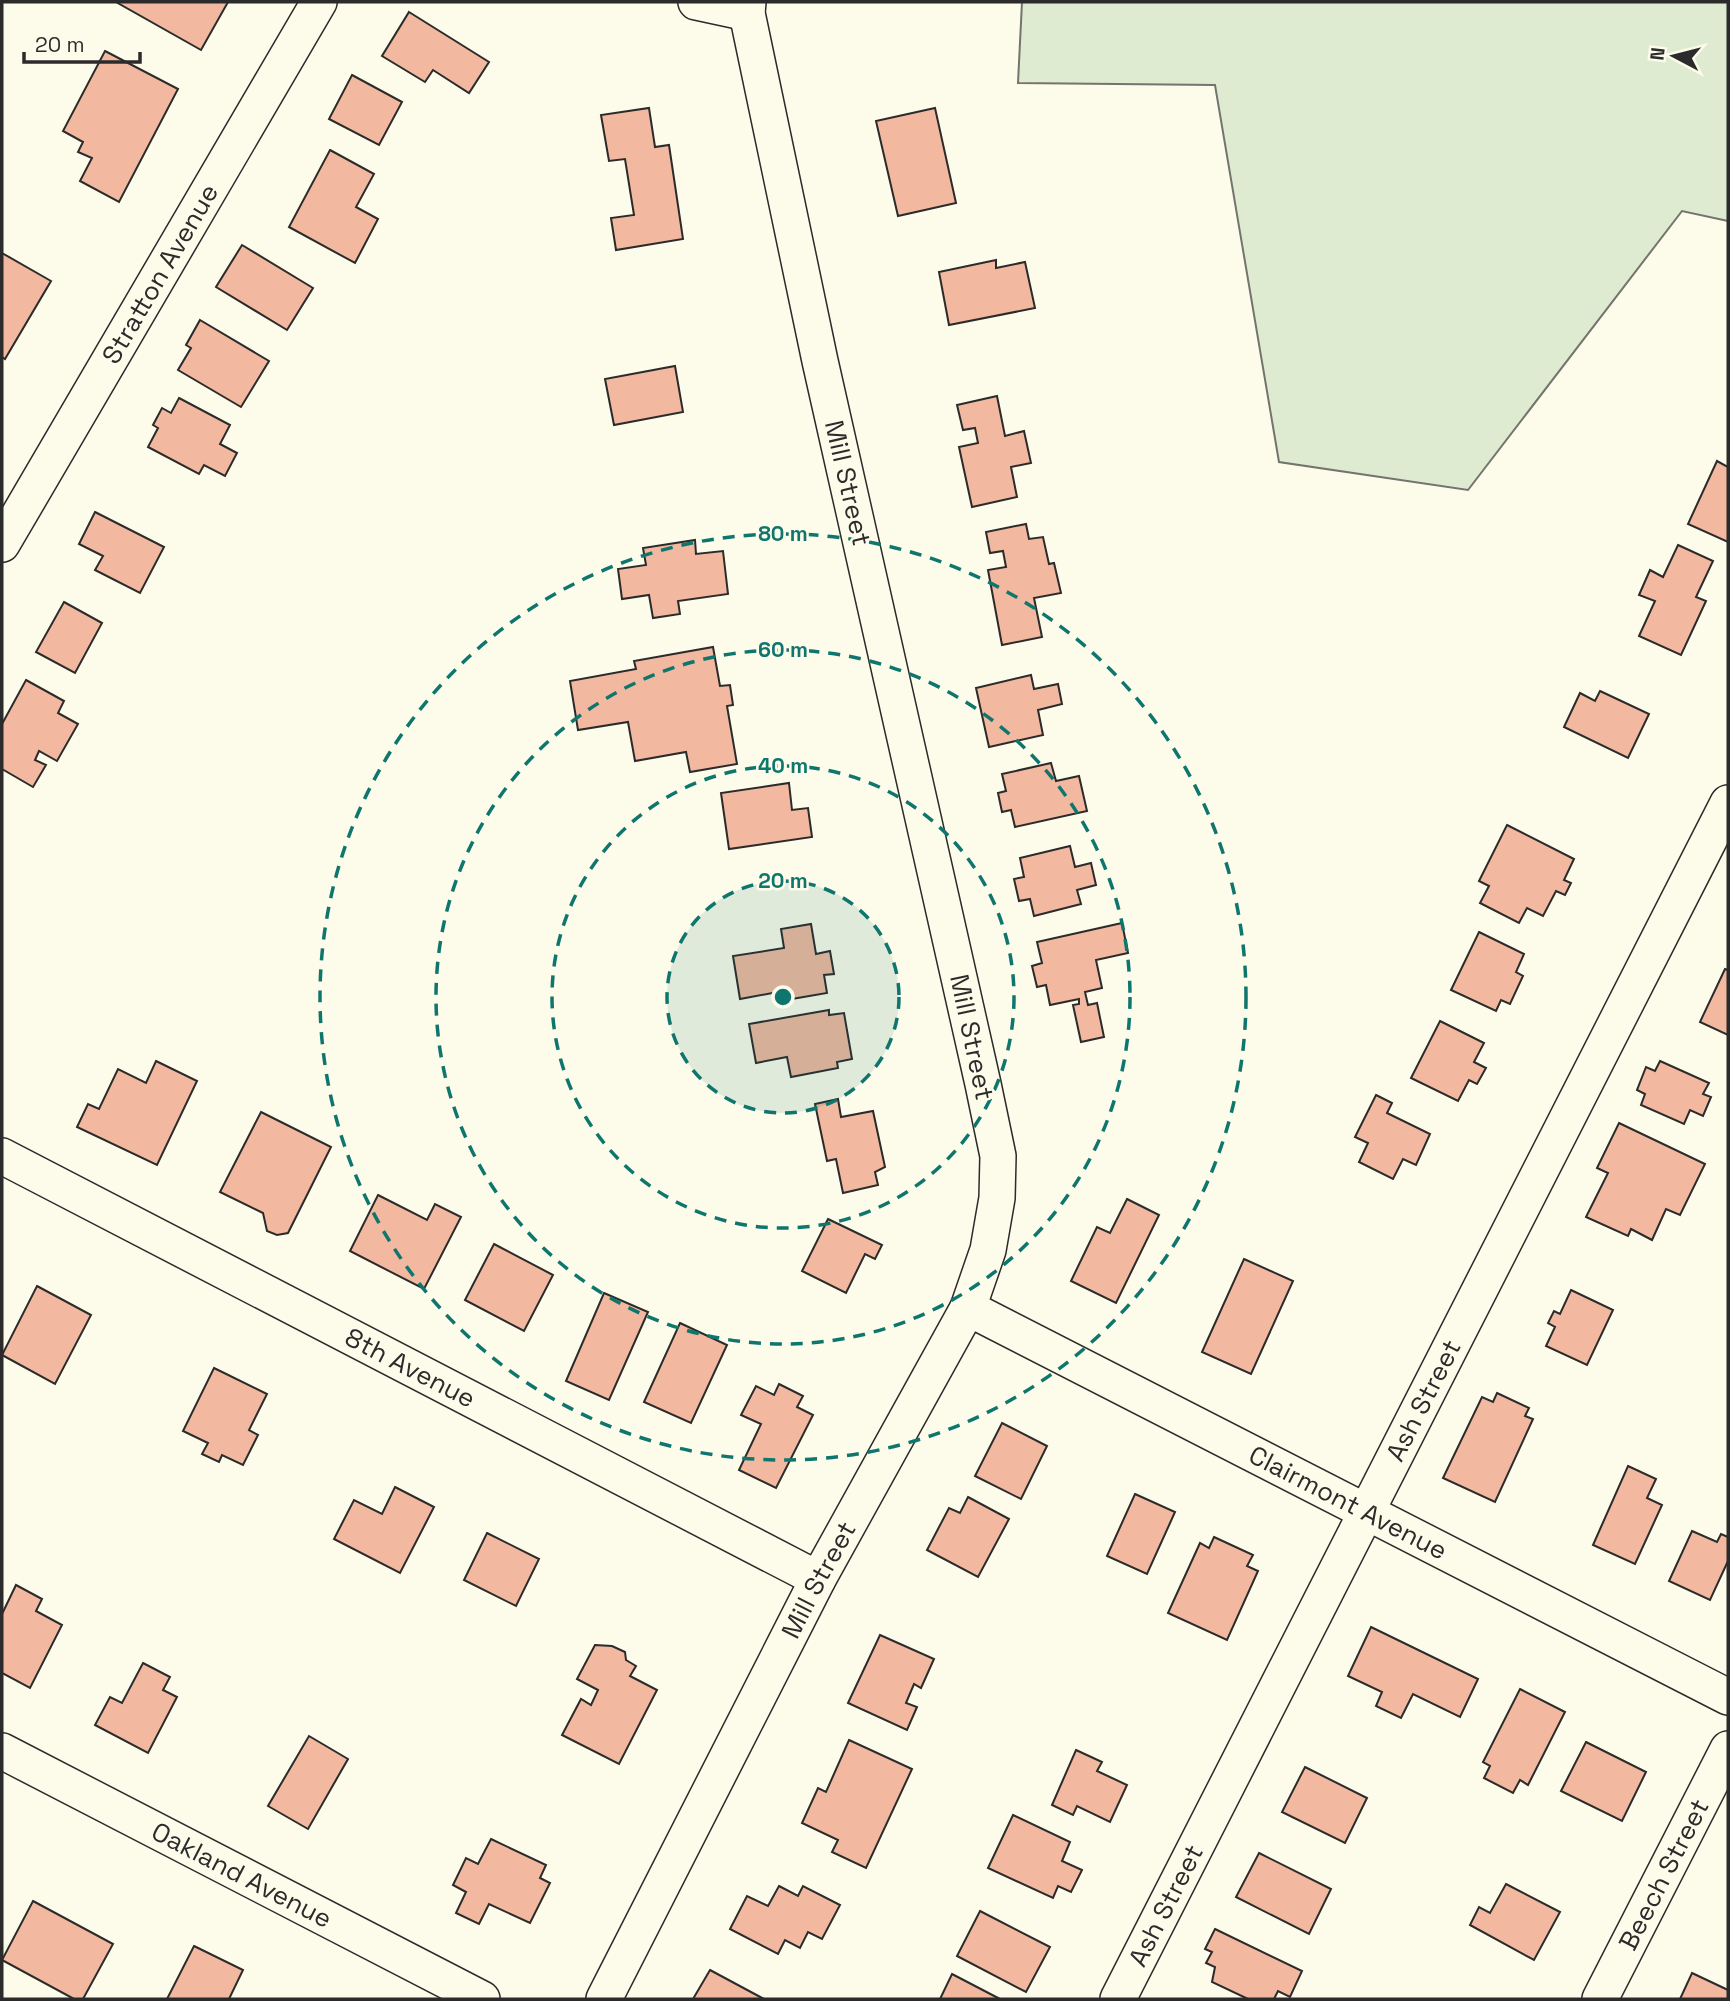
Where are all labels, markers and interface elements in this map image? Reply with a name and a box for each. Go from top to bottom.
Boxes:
scale bar [24,21,140,65]
north arrow [1639,21,1709,91]
text: 20 m [35,31,85,58]
text: N [1644,46,1671,62]
street label: Stratton Avenue [94,178,226,370]
street label: Mill Street [817,417,879,549]
text: 80 m [758,520,808,547]
text: 60 m [758,636,808,663]
text: 40 m [758,752,808,779]
text: 20 m [758,867,808,894]
street label: Mill Street [942,971,1002,1103]
centre of rings [771,985,795,1009]
street label: 8th Avenue [339,1320,481,1416]
street label: Ash Street [1378,1334,1469,1467]
street label: Clairmont Avenue [1243,1438,1453,1567]
street label: Mill Street [774,1515,864,1644]
street label: Beech Street [1611,1793,1717,1956]
street label: Oakland Avenue [146,1814,338,1936]
street label: Ash Street [1121,1839,1211,1972]

